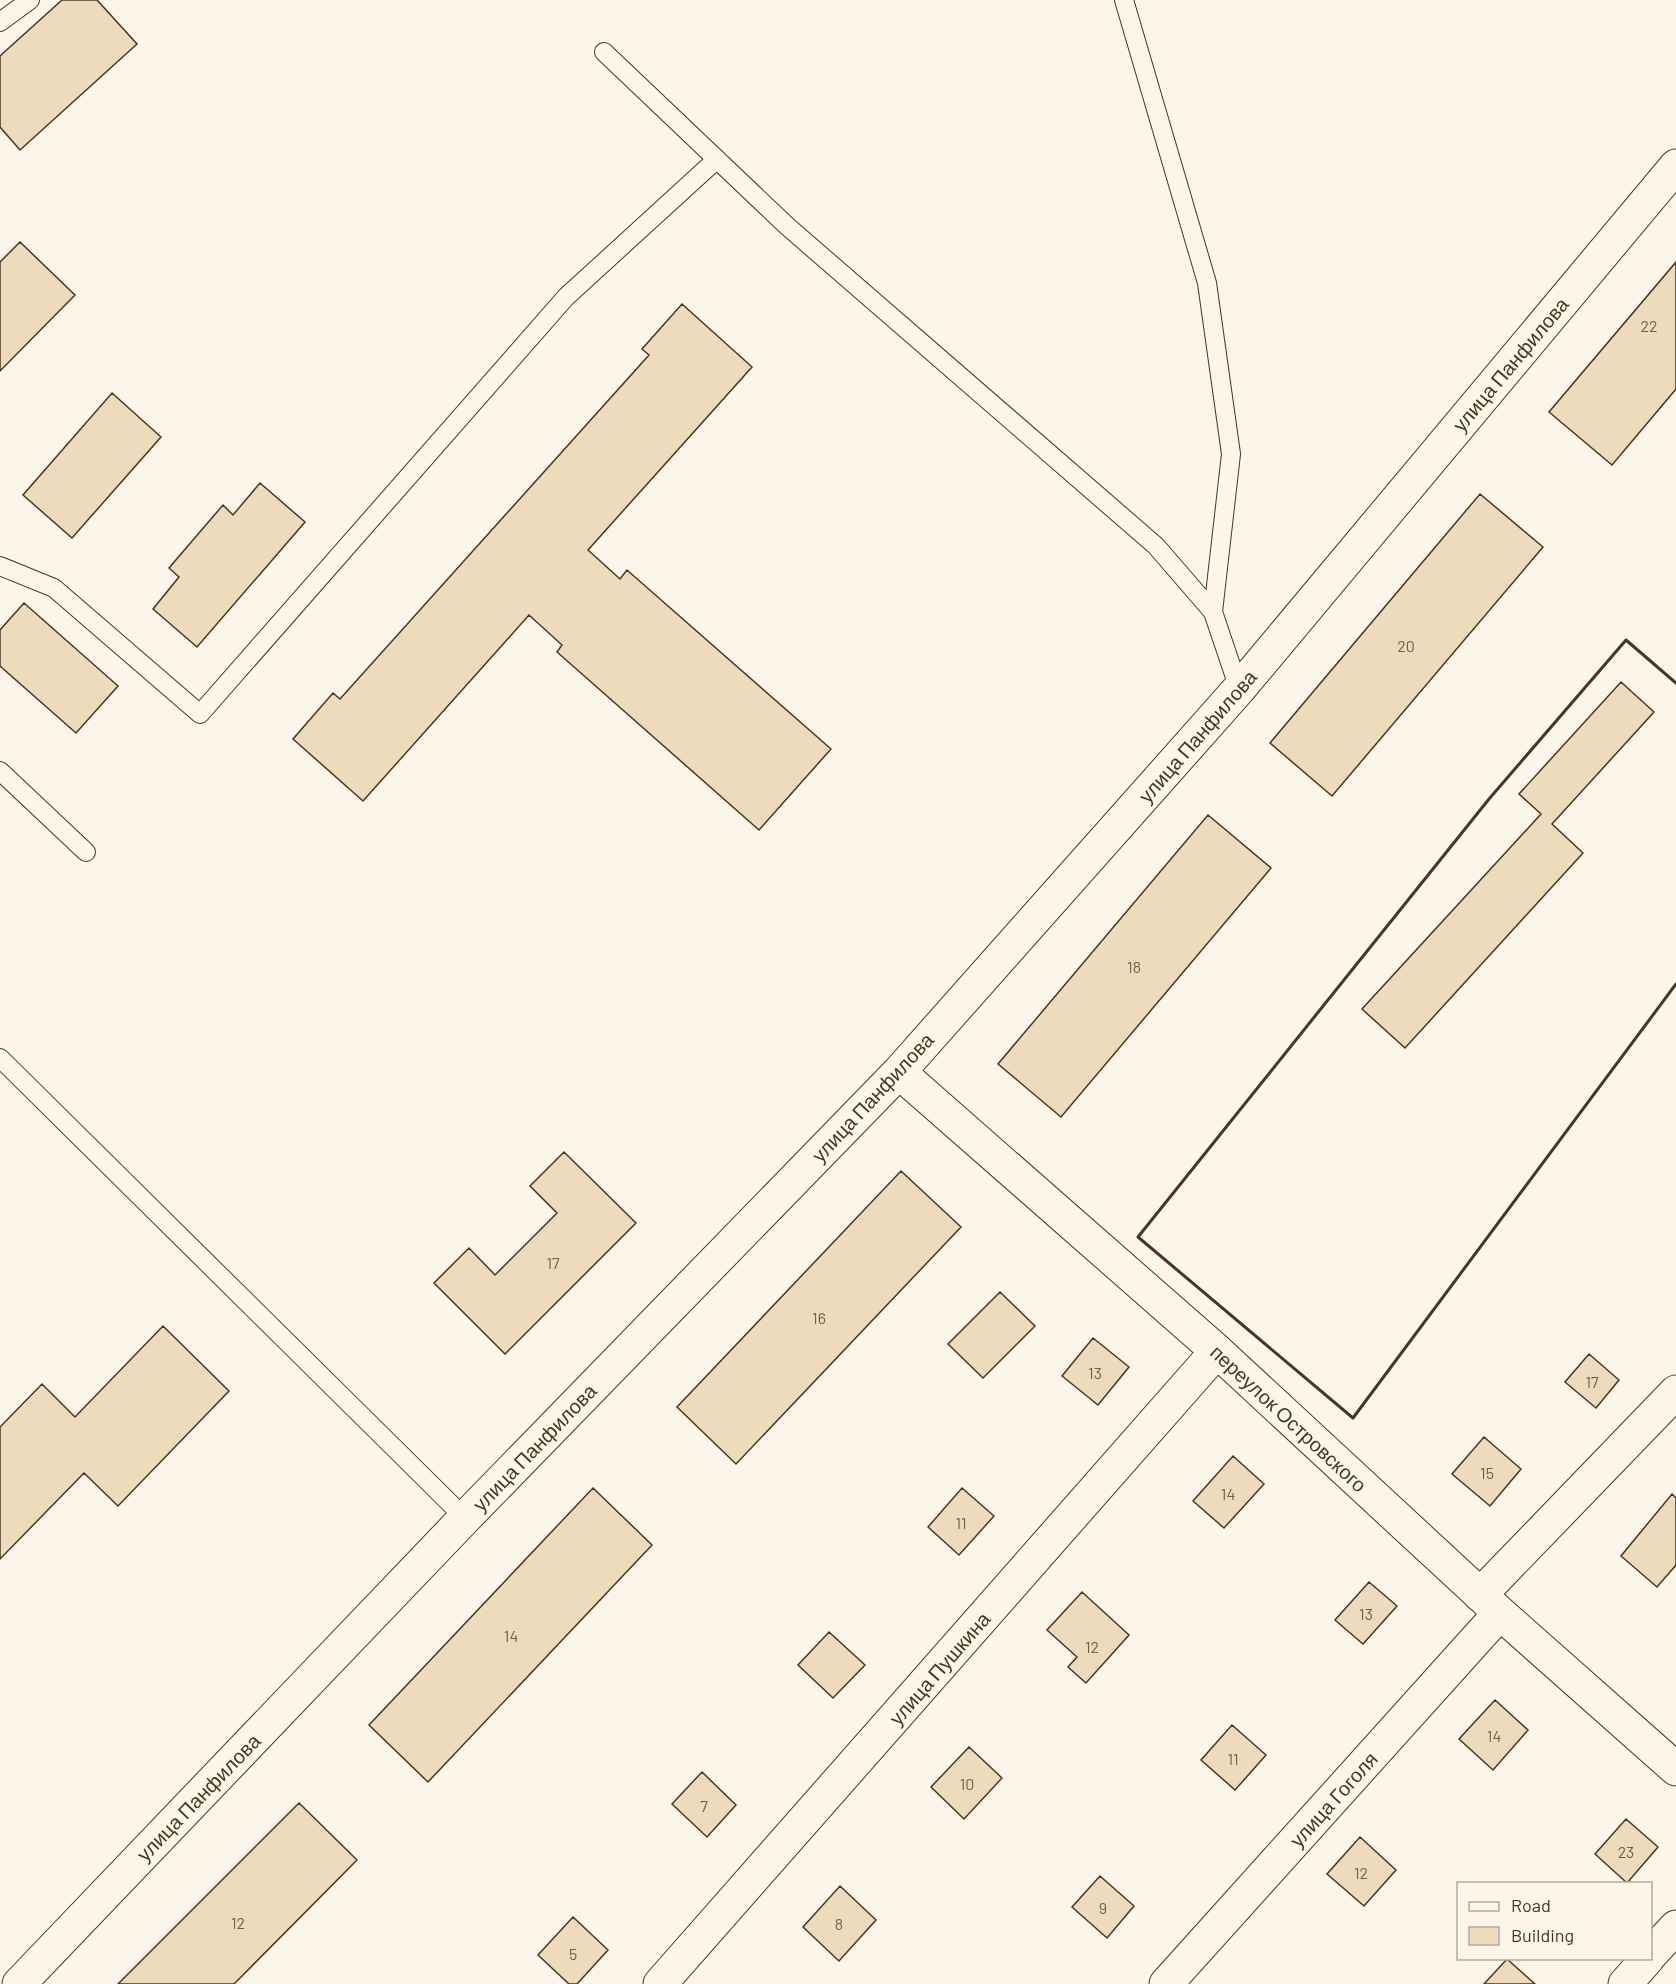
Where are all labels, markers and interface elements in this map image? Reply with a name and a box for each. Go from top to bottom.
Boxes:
street label: улица Панфилова [1447,291,1574,436]
house number: 22 [1640,316,1658,335]
house number: 20 [1397,636,1415,655]
street label: улица Панфилова [1133,664,1262,807]
house number: 18 [1127,957,1141,976]
street label: улица Панфилова [806,1027,939,1167]
house number: 17 [546,1253,560,1272]
house number: 16 [812,1308,826,1327]
street label: переулок Островского [1206,1339,1372,1497]
house number: 13 [1088,1363,1102,1382]
house number: 17 [1585,1372,1599,1391]
street label: улица Панфилова [467,1378,601,1516]
house number: 15 [1480,1463,1494,1482]
house number: 14 [1221,1484,1235,1503]
house number: 11 [955,1513,967,1532]
house number: 13 [1359,1604,1373,1623]
street label: улица Пушкина [884,1606,995,1729]
house number: 14 [504,1626,518,1645]
house number: 12 [1085,1637,1099,1656]
house number: 14 [1487,1726,1501,1745]
street label: улица Панфилова [131,1728,265,1866]
street label: улица Гоголя [1284,1747,1382,1851]
house number: 11 [1227,1749,1239,1768]
house number: 10 [960,1774,974,1793]
house number: 7 [700,1796,708,1815]
house number: 23 [1618,1842,1634,1861]
house number: 12 [1354,1863,1368,1882]
legend [1457,1882,1652,1960]
text: Road [1511,1894,1551,1916]
house number: 9 [1099,1898,1107,1917]
house number: 12 [231,1913,245,1932]
house number: 8 [835,1914,843,1933]
text: Building [1511,1924,1574,1946]
house number: 5 [569,1944,577,1963]

